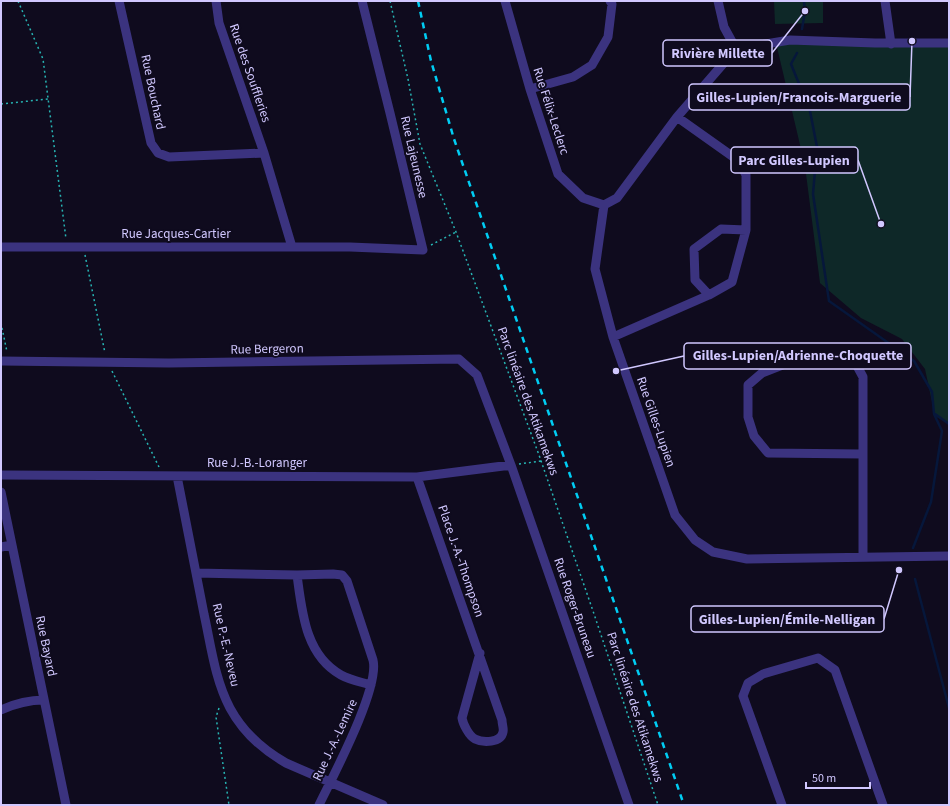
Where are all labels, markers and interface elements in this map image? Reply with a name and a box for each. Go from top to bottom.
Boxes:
street label: Rue des Souffleries [225,21,275,125]
callout: Rivière Millette [663,40,772,66]
text: Rivière Millette [671,44,765,64]
street label: Rue Bouchard [136,53,170,131]
street label: Rue Félix-Leclerc [528,65,574,157]
callout: Gilles-Lupien/Francois-Marguerie [689,84,910,110]
text: Gilles-Lupien/Francois-Marguerie [696,88,902,108]
street label: Rue Lajeunesse [396,114,432,200]
callout: Parc Gilles-Lupien [731,147,858,173]
text: Parc Gilles-Lupien [738,151,850,171]
street label: Rue Jacques-Cartier [121,225,231,243]
street label: Parc linéaire des Atikamekws [493,324,563,478]
street label: Rue Bergeron [230,339,304,359]
callout: Gilles-Lupien/Adrienne-Choquette [684,343,911,369]
text: Gilles-Lupien/Adrienne-Choquette [693,346,903,366]
street label: Rue Gilles-Lupien [632,374,680,470]
street label: Rue J.-B.-Loranger [207,454,308,472]
street label: Place J.-A.-Thompson [433,503,489,619]
street label: Rue Roger-Bruneau [549,555,601,661]
street label: Rue P.-E.-Neveu [208,601,244,689]
callout: Gilles-Lupien/Émile-Nelligan [691,606,884,632]
text: Gilles-Lupien/Émile-Nelligan [699,610,875,630]
street label: Rue Bayard [31,614,61,678]
street label: Parc linéaire des Atikamekws [602,630,668,785]
street label: Rue J.-A.-Lemire [308,696,362,784]
scale bar [806,764,870,790]
text: 50 m [812,770,836,787]

